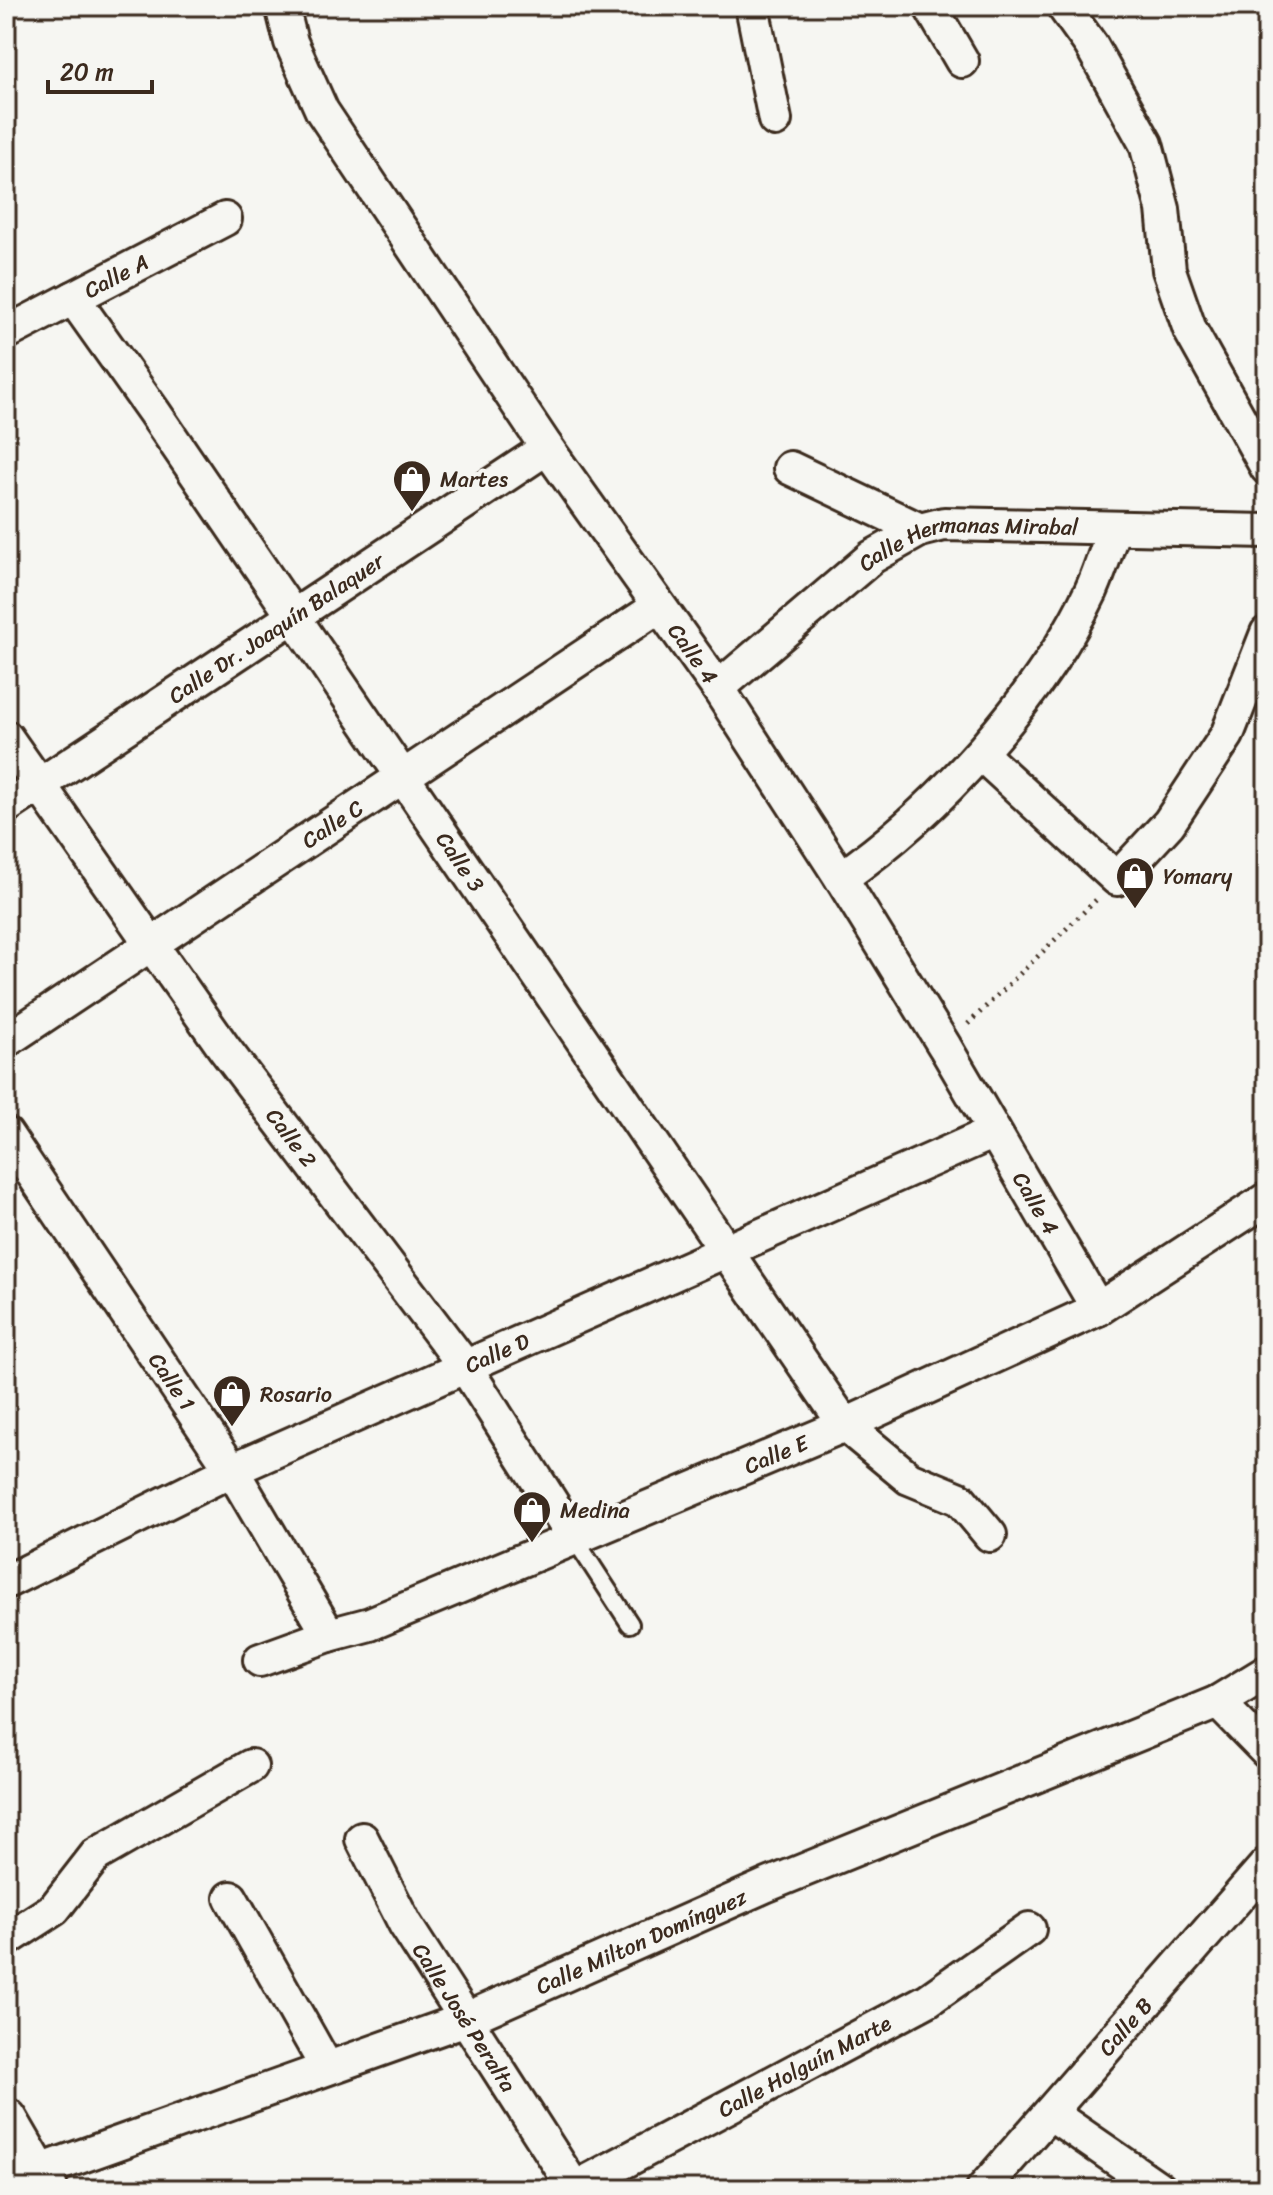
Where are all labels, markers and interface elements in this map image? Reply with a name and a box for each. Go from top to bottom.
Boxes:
scale bar [48,44,152,94]
text: 20 m [60,51,114,93]
street label: Calle A [76,243,156,309]
shop icon: Martes [391,458,433,513]
place label: Martes [440,460,508,499]
street label: Calle Hermanas Mirabal [848,504,1079,581]
street label: Calle Dr. Joaquín Balaquer [160,541,394,714]
street label: Calle 4 [658,614,729,693]
street label: Calle C [293,788,372,859]
street label: Calle 3 [426,823,495,900]
shop icon: Yomary [1114,855,1156,910]
place label: Yomary [1163,857,1233,896]
street label: Calle 2 [256,1099,328,1176]
street label: Calle 4 [1002,1164,1070,1242]
street label: Calle D [458,1321,536,1384]
street label: Calle 1 [138,1344,206,1419]
shop icon: Rosario [211,1373,253,1428]
place label: Rosario [260,1375,332,1414]
street label: Calle E [738,1422,816,1485]
shop icon: Medina [511,1489,553,1544]
place label: Medina [560,1491,630,1530]
street label: Calle Milton Domínguez [529,1877,754,2005]
street label: Calle José Peralta [402,1934,528,2100]
street label: Calle B [1088,1988,1162,2065]
street label: Calle Holguín Marte [710,2003,899,2128]

